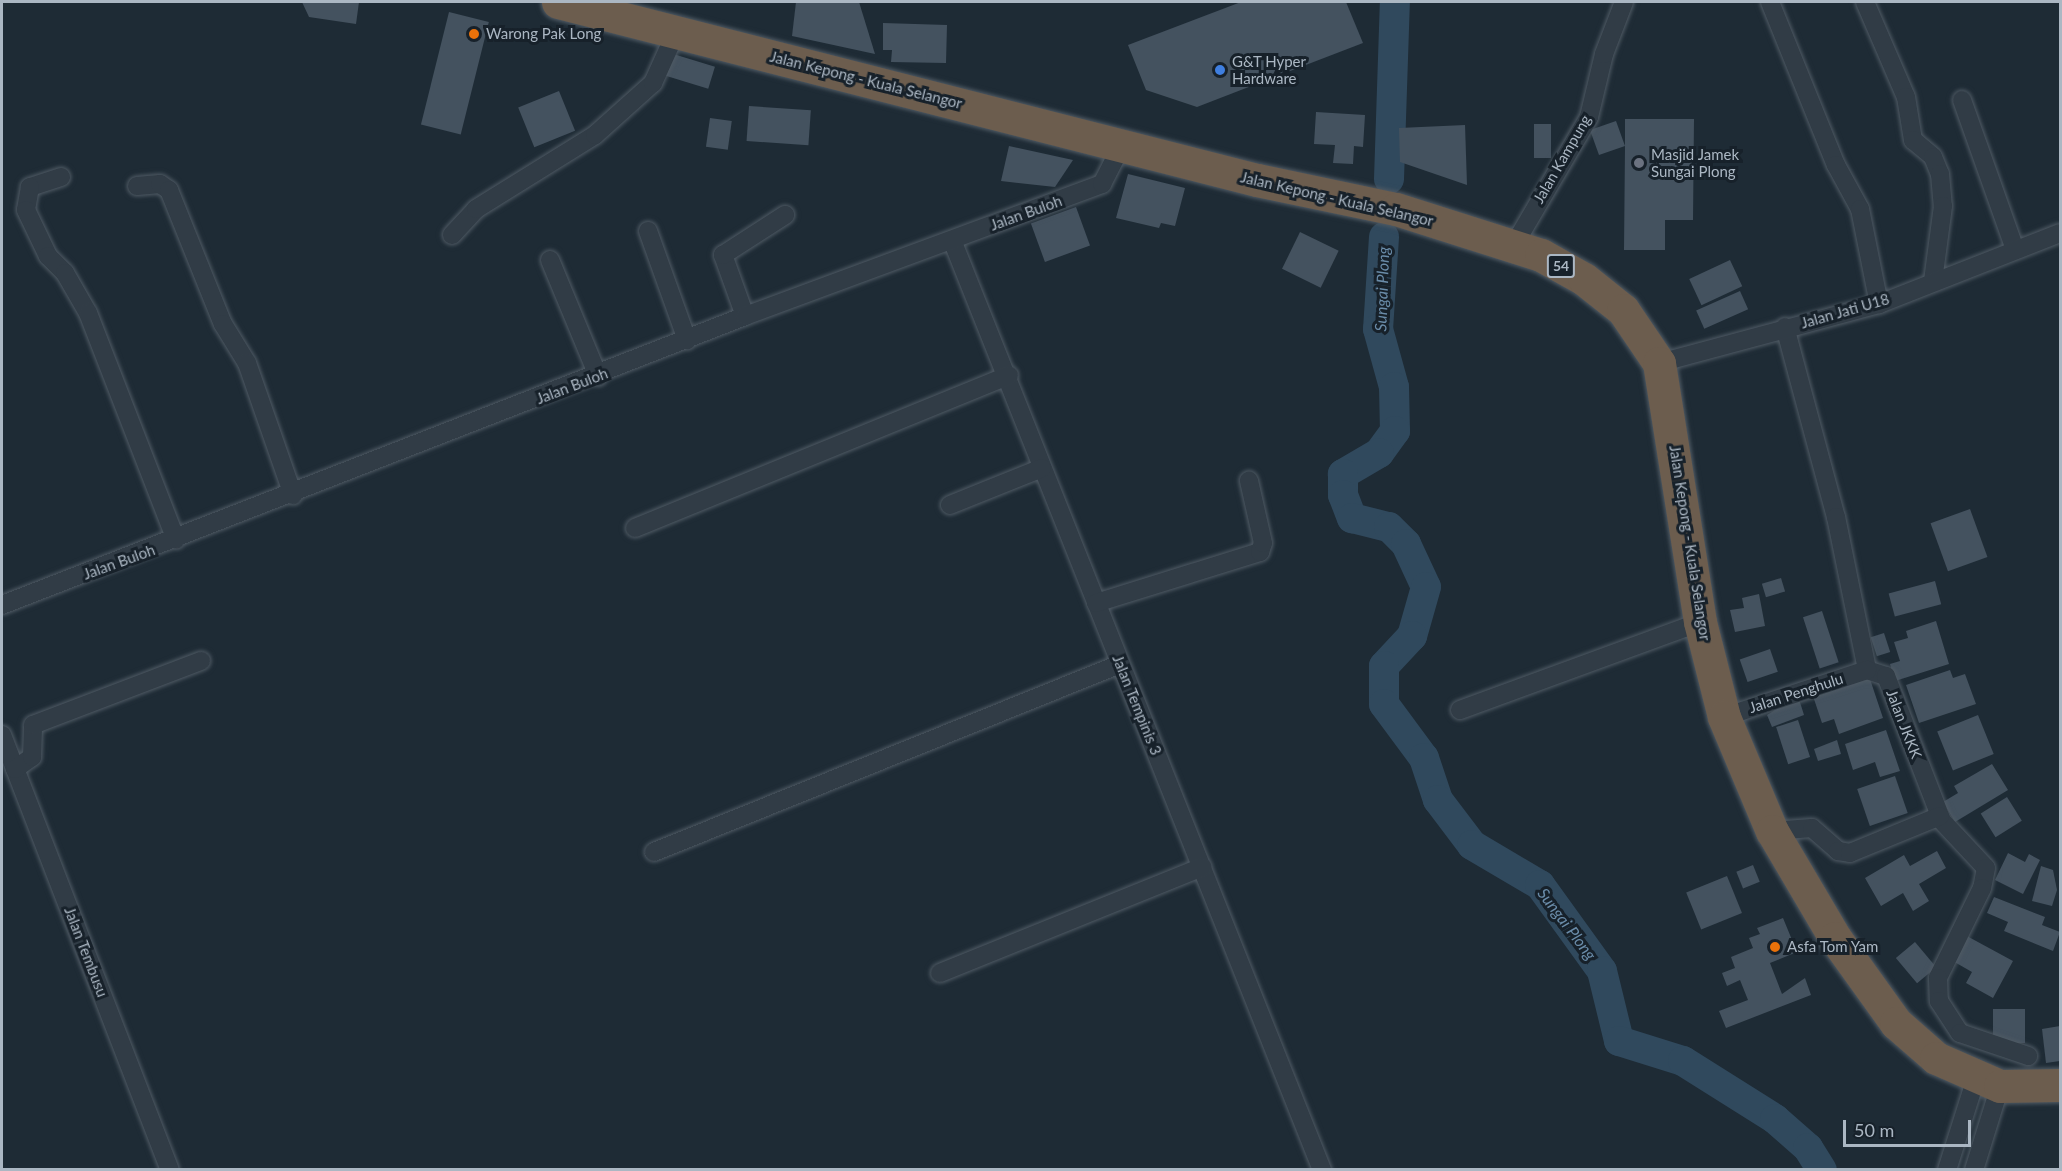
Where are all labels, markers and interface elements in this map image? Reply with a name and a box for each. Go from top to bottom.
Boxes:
place label: Warong Pak Long [486,25,601,43]
marker: Warong Pak Long [467,27,481,41]
street label: Jalan Kepong - Kuala Selangor [768,47,964,113]
place label: G&T Hyper Hardware [1232,52,1306,87]
marker: G&T Hyper Hardware [1213,63,1227,77]
street label: Jalan Kampung [1529,111,1595,207]
place label: Masjid Jamek Sungai Plong [1651,145,1739,180]
marker: Masjid Jamek Sungai Plong [1632,156,1646,170]
street label: Jalan Kepong - Kuala Selangor [1239,168,1435,230]
street label: Jalan Buloh [988,192,1064,234]
water label: Sungai Plong [1371,246,1393,332]
road number: 54 [1546,255,1576,277]
street label: Jalan Jati U18 [1798,290,1892,332]
street label: Jalan Buloh [534,364,610,408]
street label: Jalan Kepong - Kuala Selangor [1666,444,1714,642]
street label: Jalan Buloh [81,541,157,583]
street label: Jalan Tempinis 3 [1109,652,1165,758]
street label: Jalan Penghulu [1747,669,1845,717]
street label: Jalan JKKK [1883,687,1925,761]
water label: Sungai Plong [1534,884,1600,964]
street label: Jalan Tembusu [60,904,112,1000]
place label: Asfa Tom Yam [1787,938,1879,956]
marker: Asfa Tom Yam [1768,940,1782,954]
scale bar [1846,1108,1974,1146]
text: 50 m [1854,1119,1894,1141]

